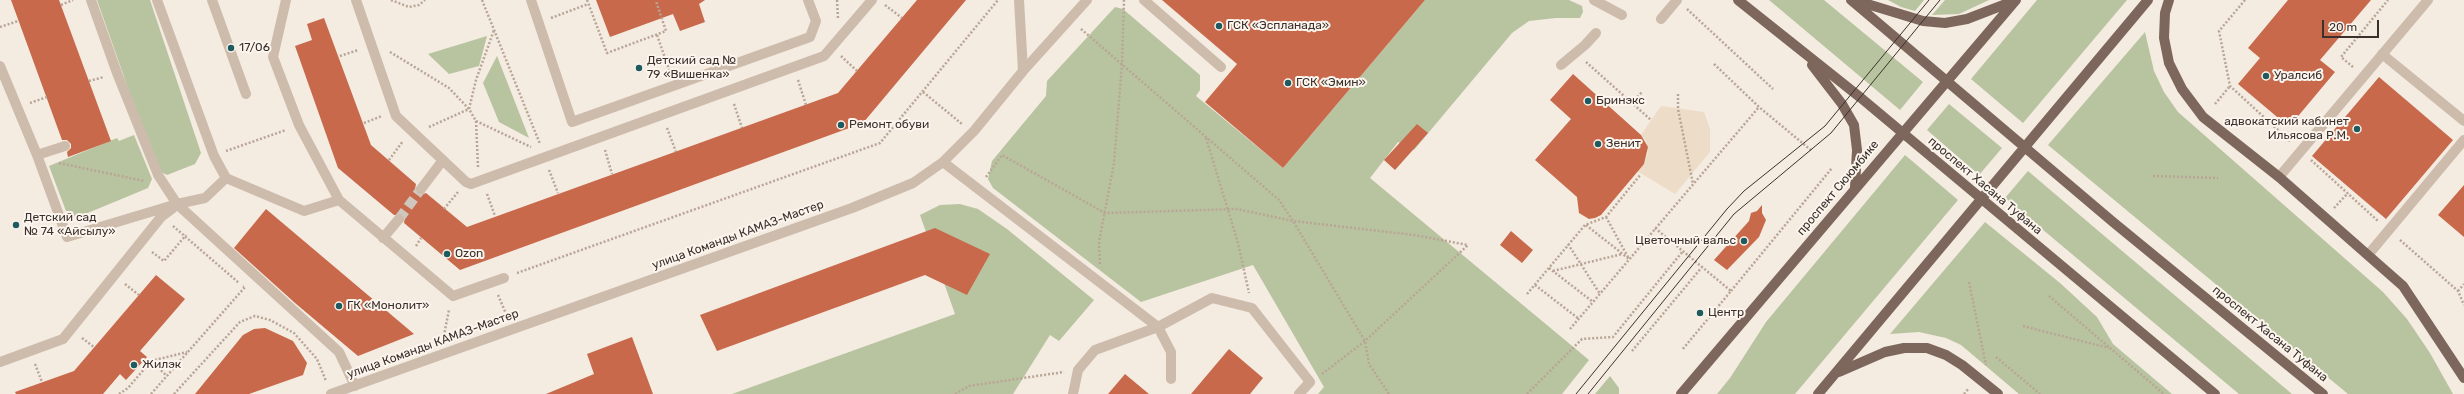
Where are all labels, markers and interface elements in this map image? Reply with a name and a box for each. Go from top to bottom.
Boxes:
scale bar [2324,12,2381,38]
place label: ГСК «Эспланада» [1227,19,1329,33]
text: 20 m [2329,20,2357,34]
marker: ГСК «Эспланада» [1214,21,1224,31]
place label: 17/06 [239,41,270,55]
marker: 17/06 [226,43,236,53]
place label: Детский сад № 79 «Вишенка» [647,54,736,82]
marker: Детский сад № 79 «Вишенка» [634,63,644,73]
place label: Уралсиб [2274,69,2322,83]
marker: Уралсиб [2261,71,2271,81]
place label: ГСК «Эмин» [1296,76,1366,90]
marker: ГСК «Эмин» [1283,78,1293,88]
place label: Бринэкс [1596,94,1645,108]
marker: Бринэкс [1583,96,1593,106]
place label: адвокатский кабинет Ильясова Р.М. [2224,115,2349,143]
place label: Ремонт обуви [849,118,929,132]
marker: Ремонт обуви [836,120,846,130]
marker: адвокатский кабинет Ильясова Р.М. [2352,124,2362,134]
street label: проспект Хасана Туфана [1925,134,2045,238]
place label: Зенит [1606,137,1641,151]
street label: проспект Сююмбике [1794,138,1882,238]
marker: Зенит [1593,139,1603,149]
street label: улица Команды КАМАЗ-Мастер [650,197,826,273]
place label: Детский сад № 74 «Айсылу» [24,211,116,239]
marker: Детский сад № 74 «Айсылу» [11,220,21,230]
place label: Цветочный вальс [1635,234,1736,248]
marker: Цветочный вальс [1739,236,1749,246]
place label: Ozon [455,247,483,261]
marker: Ozon [442,249,452,259]
street label: проспект Хасана Туфана [2209,283,2331,385]
place label: ГК «Монолит» [347,299,429,313]
marker: ГК «Монолит» [334,301,344,311]
street label: улица Команды КАМАЗ-Мастер [345,306,521,382]
place label: Центр [1708,306,1744,320]
marker: Центр [1695,308,1705,318]
place label: Жилэк [142,358,181,372]
marker: Жилэк [129,360,139,370]

